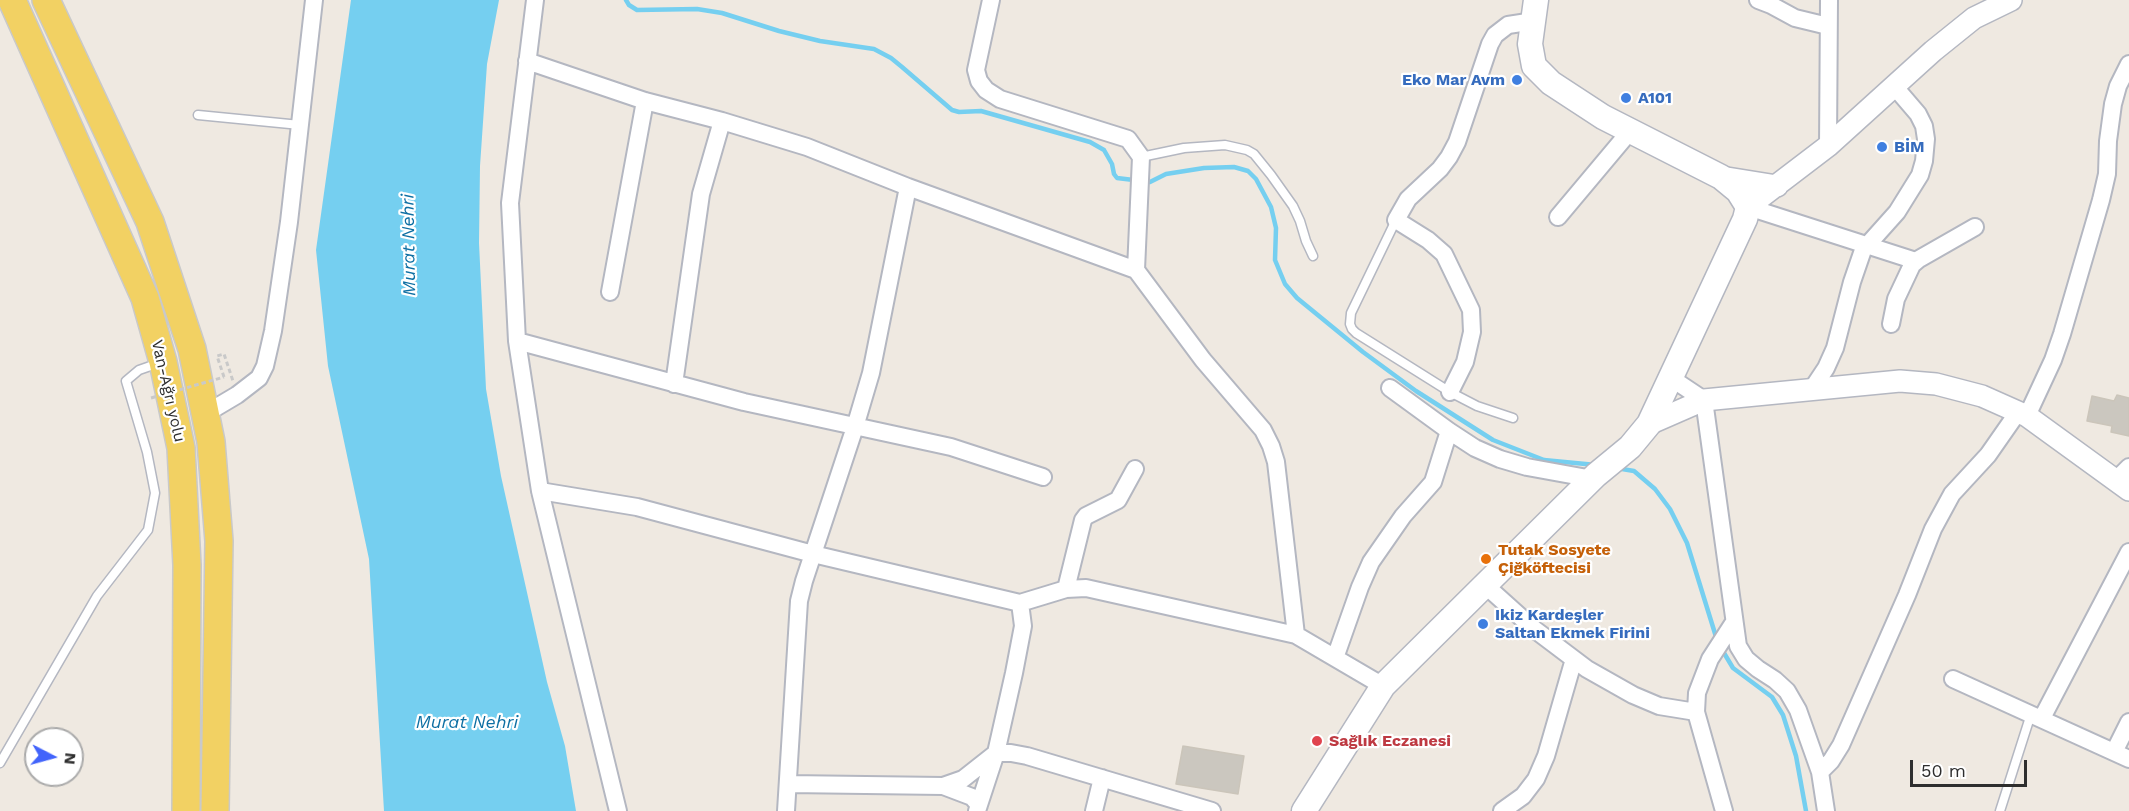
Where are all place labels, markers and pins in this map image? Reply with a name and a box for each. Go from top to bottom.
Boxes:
place label: Eko Mar Avm [1402,70,1505,90]
marker: Eko Mar Avm [1510,73,1524,87]
place label: A101 [1638,88,1672,108]
marker: A101 [1619,91,1633,105]
place label: BİM [1894,137,1925,157]
marker: BİM [1875,140,1889,154]
place label: Tutak Sosyete Çiğköftecisi [1498,540,1611,578]
marker: Tutak Sosyete Çiğköftecisi [1479,552,1493,566]
place label: Ikiz Kardeşler Saltan Ekmek Firini [1495,605,1650,643]
marker: Ikiz Kardeşler Saltan Ekmek Firini [1476,617,1490,631]
place label: Sağlık Eczanesi [1329,731,1451,751]
marker: Sağlık Eczanesi [1310,734,1324,748]

